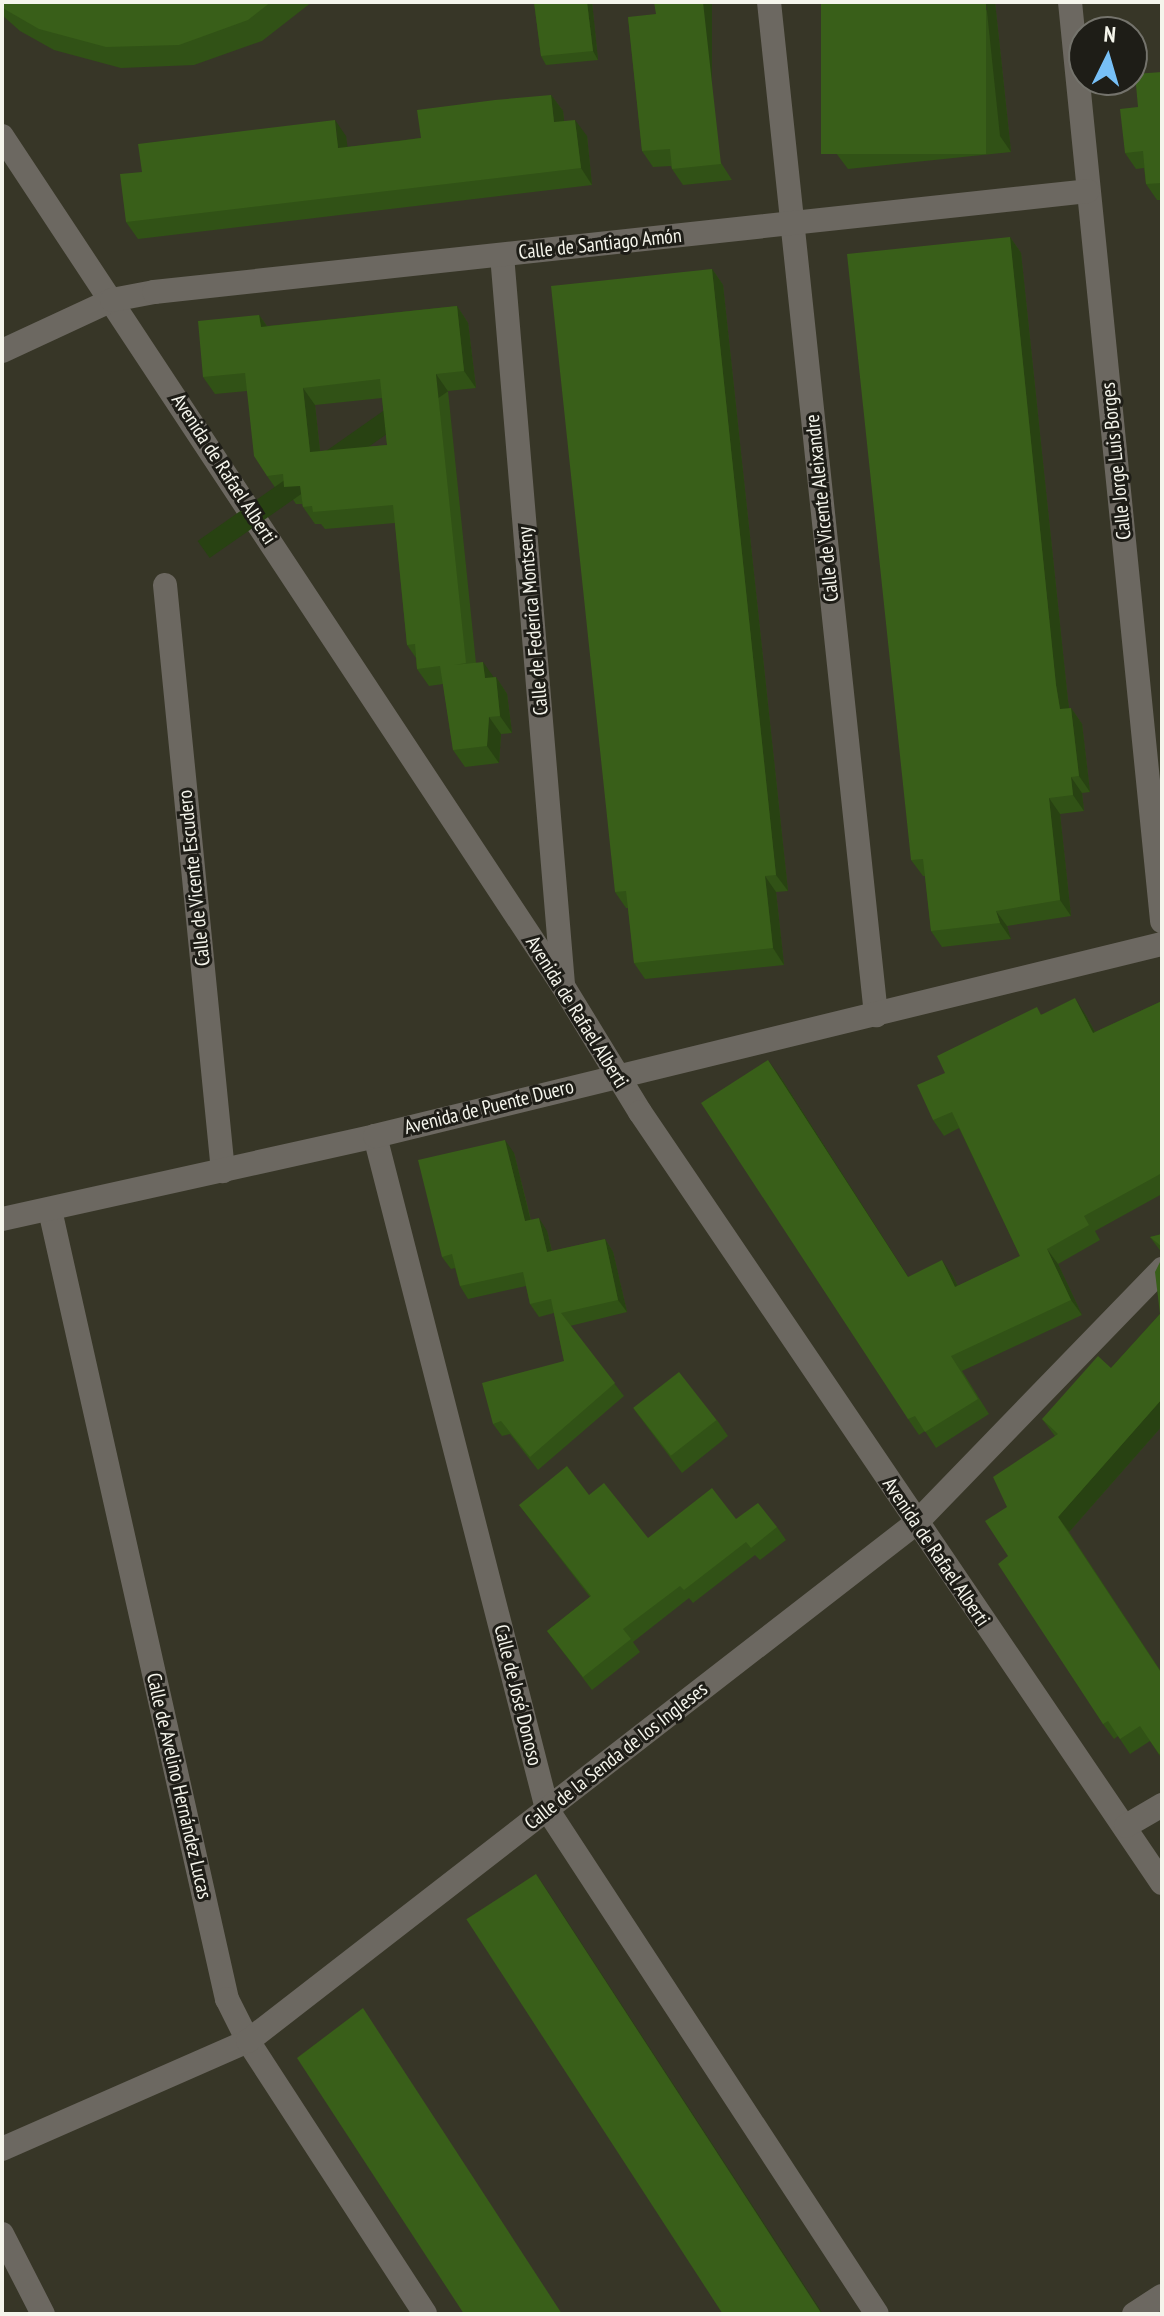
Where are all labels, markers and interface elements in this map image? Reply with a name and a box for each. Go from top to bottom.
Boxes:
north arrow [1068,16,1148,96]
text: N [1103,20,1117,49]
street label: Calle de Santiago Amón [517,223,683,265]
street label: Calle Jorge Luis Borges [1096,381,1136,541]
street label: Avenida de Rafael Alberti [166,389,282,549]
street label: Calle de Vicente Aleixandre [800,413,844,603]
street label: Calle de Federica Montseny [513,526,553,716]
street label: Calle de Vicente Escudero [173,789,215,967]
street label: Avenida de Rafael Alberti [521,932,633,1092]
street label: Avenida de Puente Duero [402,1074,576,1140]
street label: Avenida de Rafael Alberti [877,1473,995,1631]
street label: Calle de José Donoso [489,1622,547,1768]
street label: Calle de Avelino Hernández Lucas [141,1670,217,1902]
street label: Calle de la Senda de los Ingleses [520,1677,712,1835]

